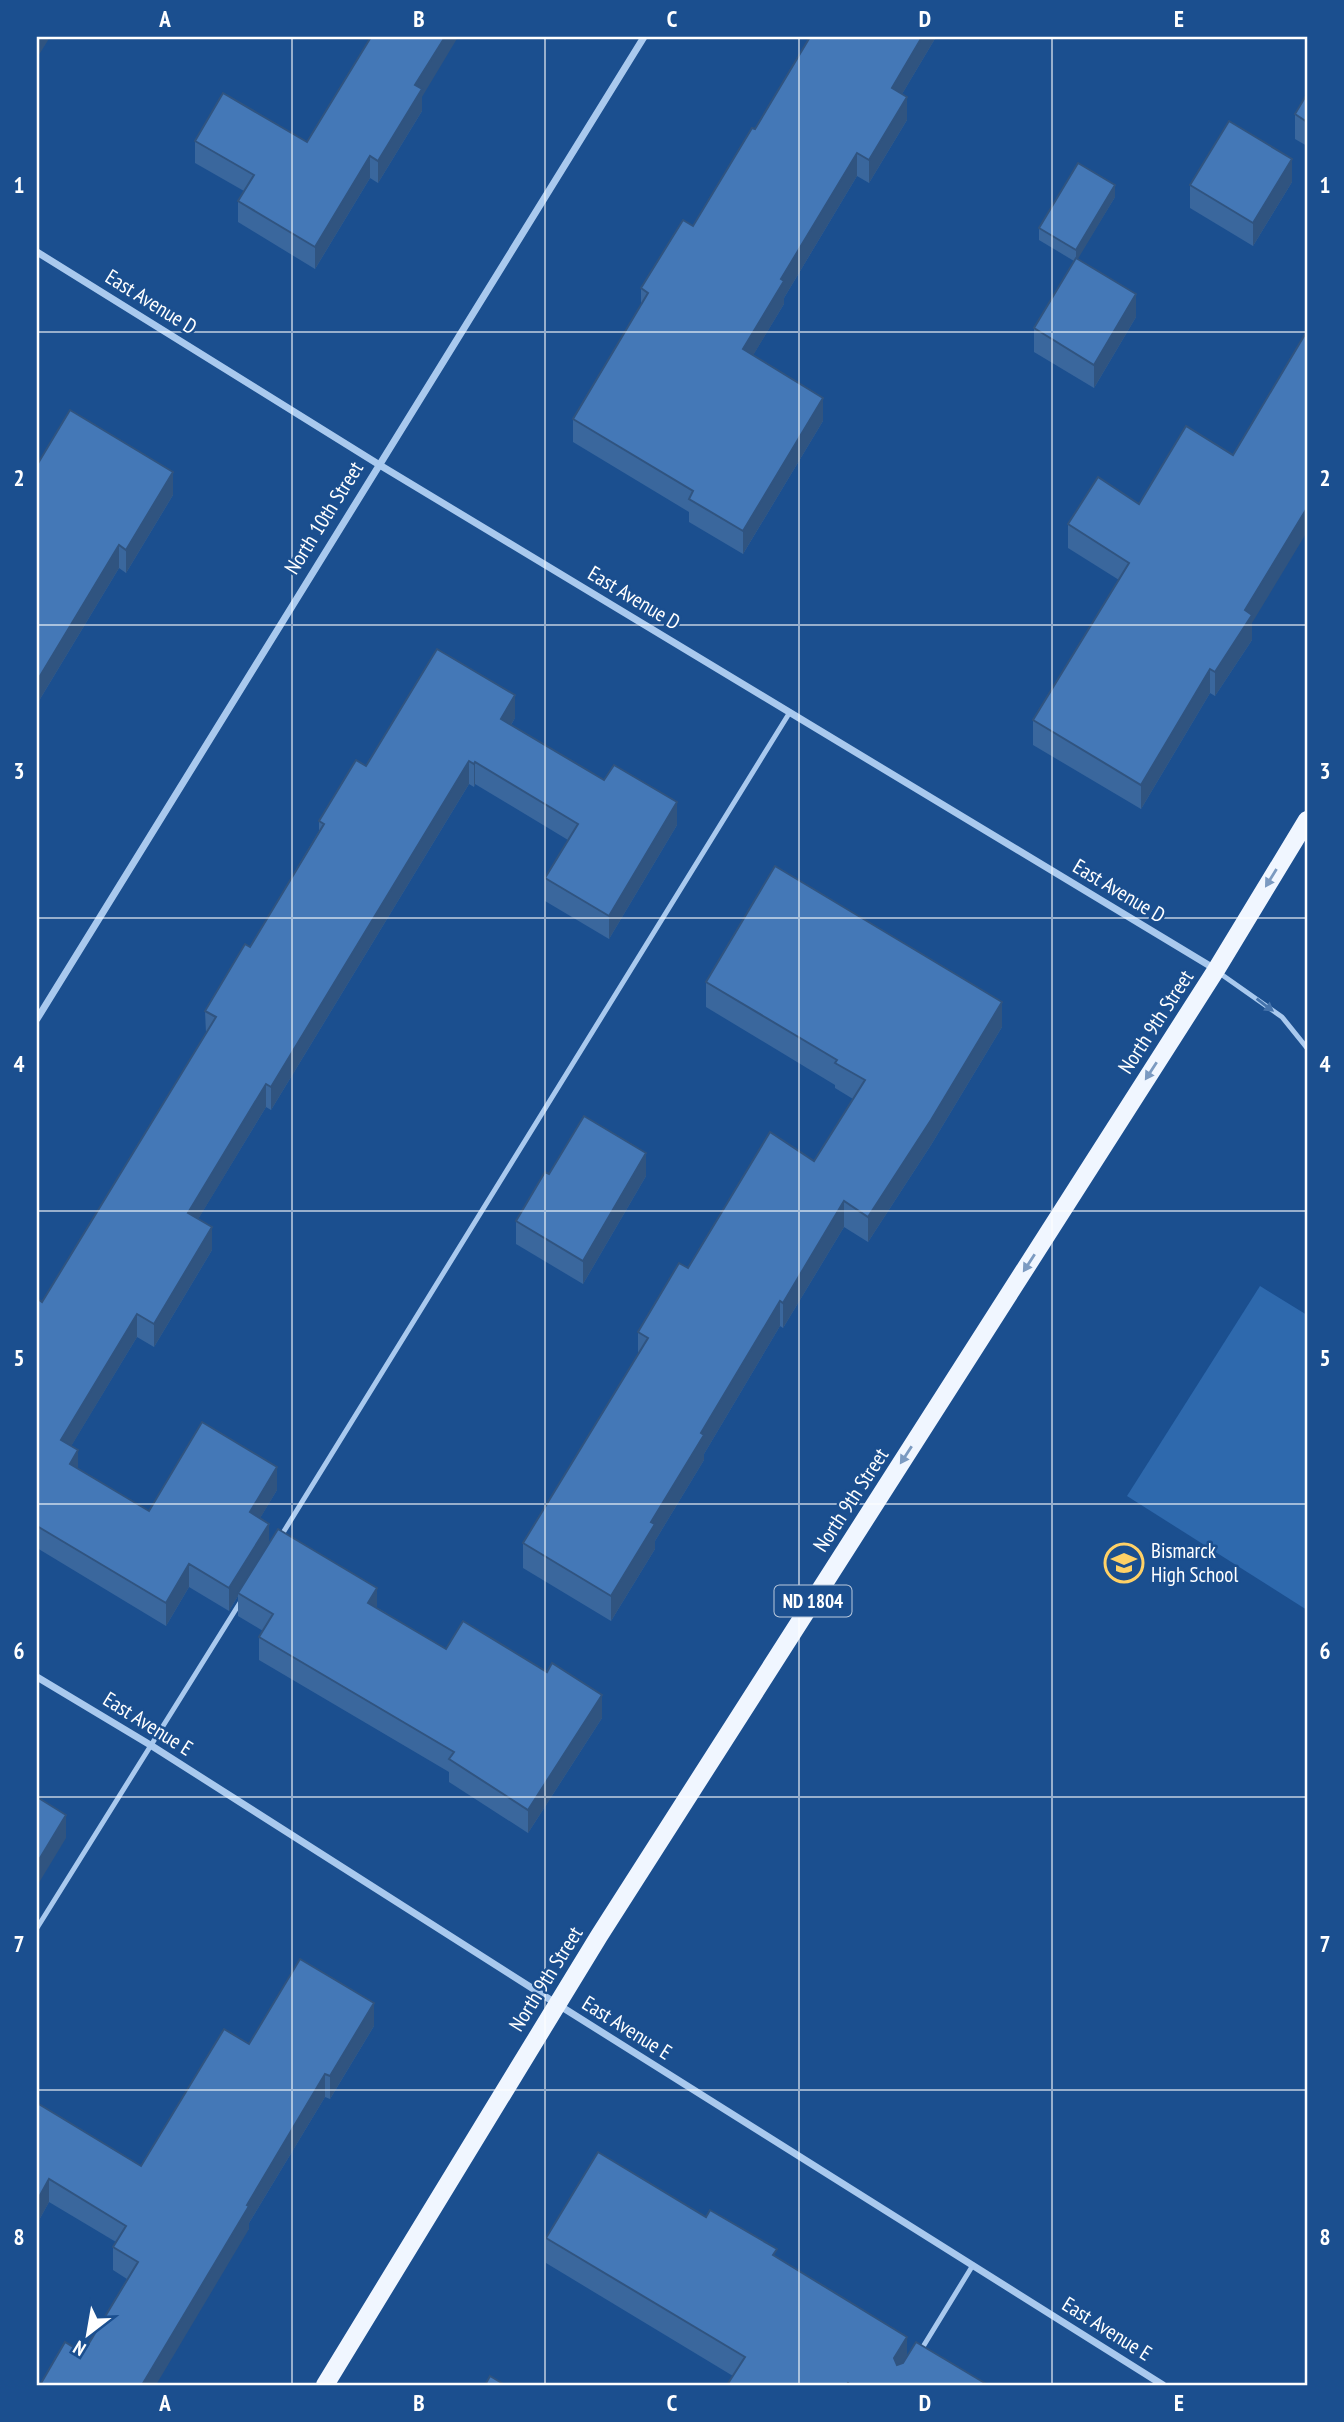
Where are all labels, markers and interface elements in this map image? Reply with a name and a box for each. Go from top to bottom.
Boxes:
text: A [158,4,171,33]
text: B [413,4,425,33]
text: C [667,4,678,33]
text: D [919,4,931,33]
text: E [1174,4,1184,33]
text: 1 [14,170,25,199]
text: 1 [1320,170,1331,199]
street label: East Avenue D [101,263,202,340]
street label: North 10th Street [278,456,369,579]
text: 2 [14,463,25,492]
text: 2 [1320,463,1331,492]
street label: East Avenue D [583,560,685,636]
text: 3 [14,756,25,785]
text: 3 [1320,756,1331,785]
street label: East Avenue D [1068,853,1170,929]
one-way arrow [1265,869,1278,888]
street label: North 9th Street [1112,965,1199,1079]
one-way arrow [1256,997,1274,1012]
text: 4 [14,1049,25,1078]
text: 4 [1320,1049,1331,1078]
one-way arrow [1145,1062,1158,1081]
one-way arrow [1022,1253,1035,1273]
text: 5 [14,1343,25,1372]
text: 5 [1320,1343,1331,1372]
street label: North 9th Street [807,1443,894,1557]
one-way arrow [900,1445,913,1465]
place label: Bismarck High School [1151,1537,1238,1588]
school or university icon: Bismarck High School [1103,1542,1145,1584]
road number: ND 1804 [774,1586,852,1616]
text: 6 [14,1636,25,1665]
text: 6 [1320,1636,1331,1665]
street label: East Avenue E [98,1685,198,1762]
street label: North 9th Street [503,1921,589,2036]
text: 7 [14,1929,25,1958]
text: 7 [1320,1929,1331,1958]
street label: East Avenue E [577,1989,677,2066]
text: 8 [14,2222,25,2251]
text: 8 [1320,2222,1331,2251]
street label: East Avenue E [1057,2290,1157,2367]
north arrow [52,2300,122,2370]
text: N [69,2336,90,2362]
text: A [158,2388,171,2417]
text: B [413,2388,425,2417]
text: C [667,2388,678,2417]
text: D [919,2388,931,2417]
text: E [1174,2388,1184,2417]

